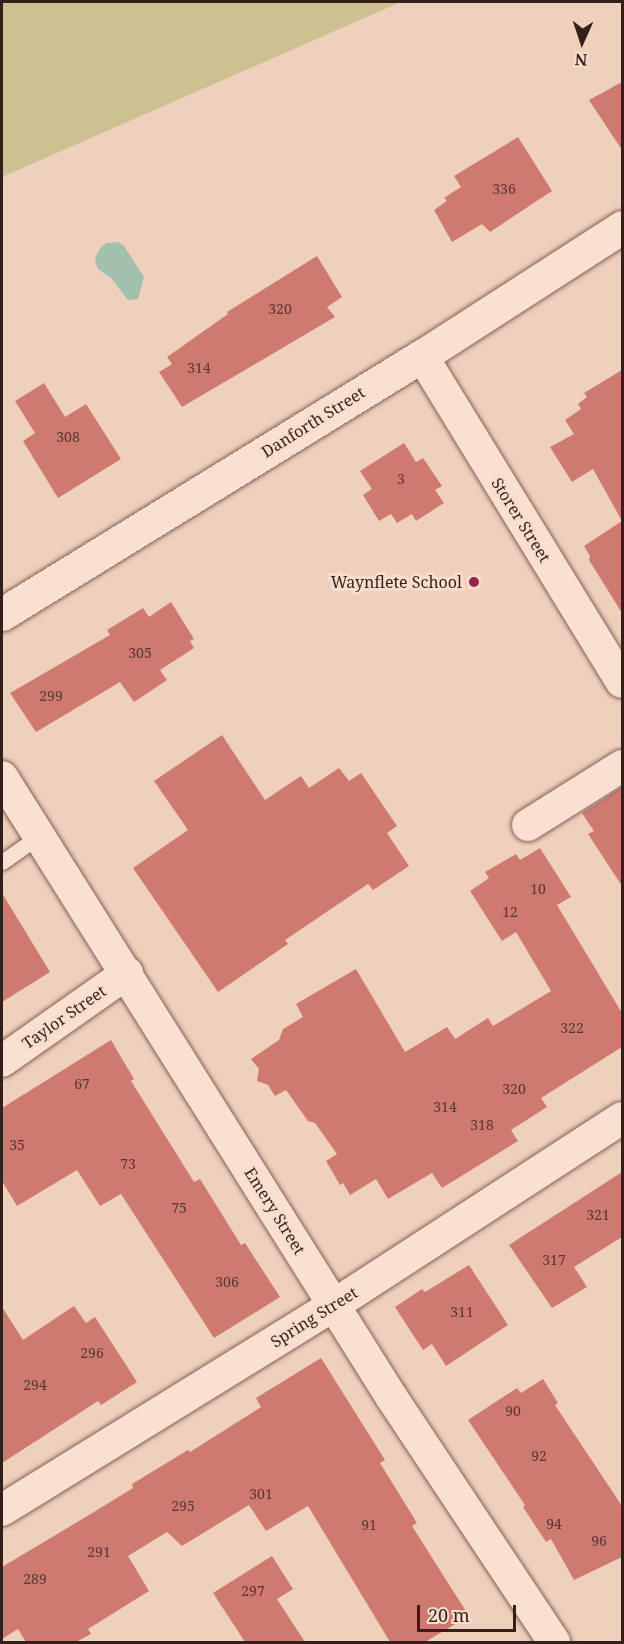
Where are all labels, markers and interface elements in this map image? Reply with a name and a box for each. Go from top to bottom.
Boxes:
north arrow [552,12,612,72]
text: N [574,49,588,71]
house number: 336 [492,181,516,197]
house number: 320 [268,301,292,317]
house number: 314 [187,360,211,376]
street label: Danforth Street [258,383,368,461]
house number: 308 [56,429,80,445]
house number: 3 [397,471,405,487]
street label: Storer Street [487,474,555,566]
place label: Waynflete School [331,572,462,592]
marker: Waynflete School [467,575,481,589]
house number: 305 [128,645,152,661]
house number: 299 [39,688,63,704]
house number: 10 [530,881,546,897]
house number: 12 [502,904,518,920]
street label: Taylor Street [19,981,109,1053]
house number: 322 [560,1020,584,1036]
house number: 67 [74,1076,90,1092]
house number: 320 [502,1081,526,1097]
house number: 314 [433,1099,457,1115]
house number: 318 [470,1117,494,1133]
house number: 35 [9,1137,25,1153]
house number: 73 [120,1156,136,1172]
street label: Emery Street [241,1164,309,1258]
house number: 75 [171,1200,187,1216]
house number: 321 [586,1207,610,1223]
house number: 317 [542,1252,566,1268]
house number: 306 [215,1274,239,1290]
street label: Spring Street [267,1283,361,1351]
house number: 311 [450,1304,474,1320]
house number: 296 [80,1345,104,1361]
house number: 294 [23,1377,47,1393]
house number: 90 [505,1403,521,1419]
house number: 92 [531,1448,547,1464]
house number: 301 [249,1486,273,1502]
house number: 295 [171,1498,195,1514]
house number: 94 [546,1516,562,1532]
house number: 91 [361,1517,377,1533]
house number: 96 [591,1533,607,1549]
house number: 291 [87,1544,111,1560]
house number: 289 [23,1571,47,1587]
house number: 297 [241,1583,265,1599]
scale bar [420,1593,519,1631]
text: 20 m [428,1603,470,1627]

